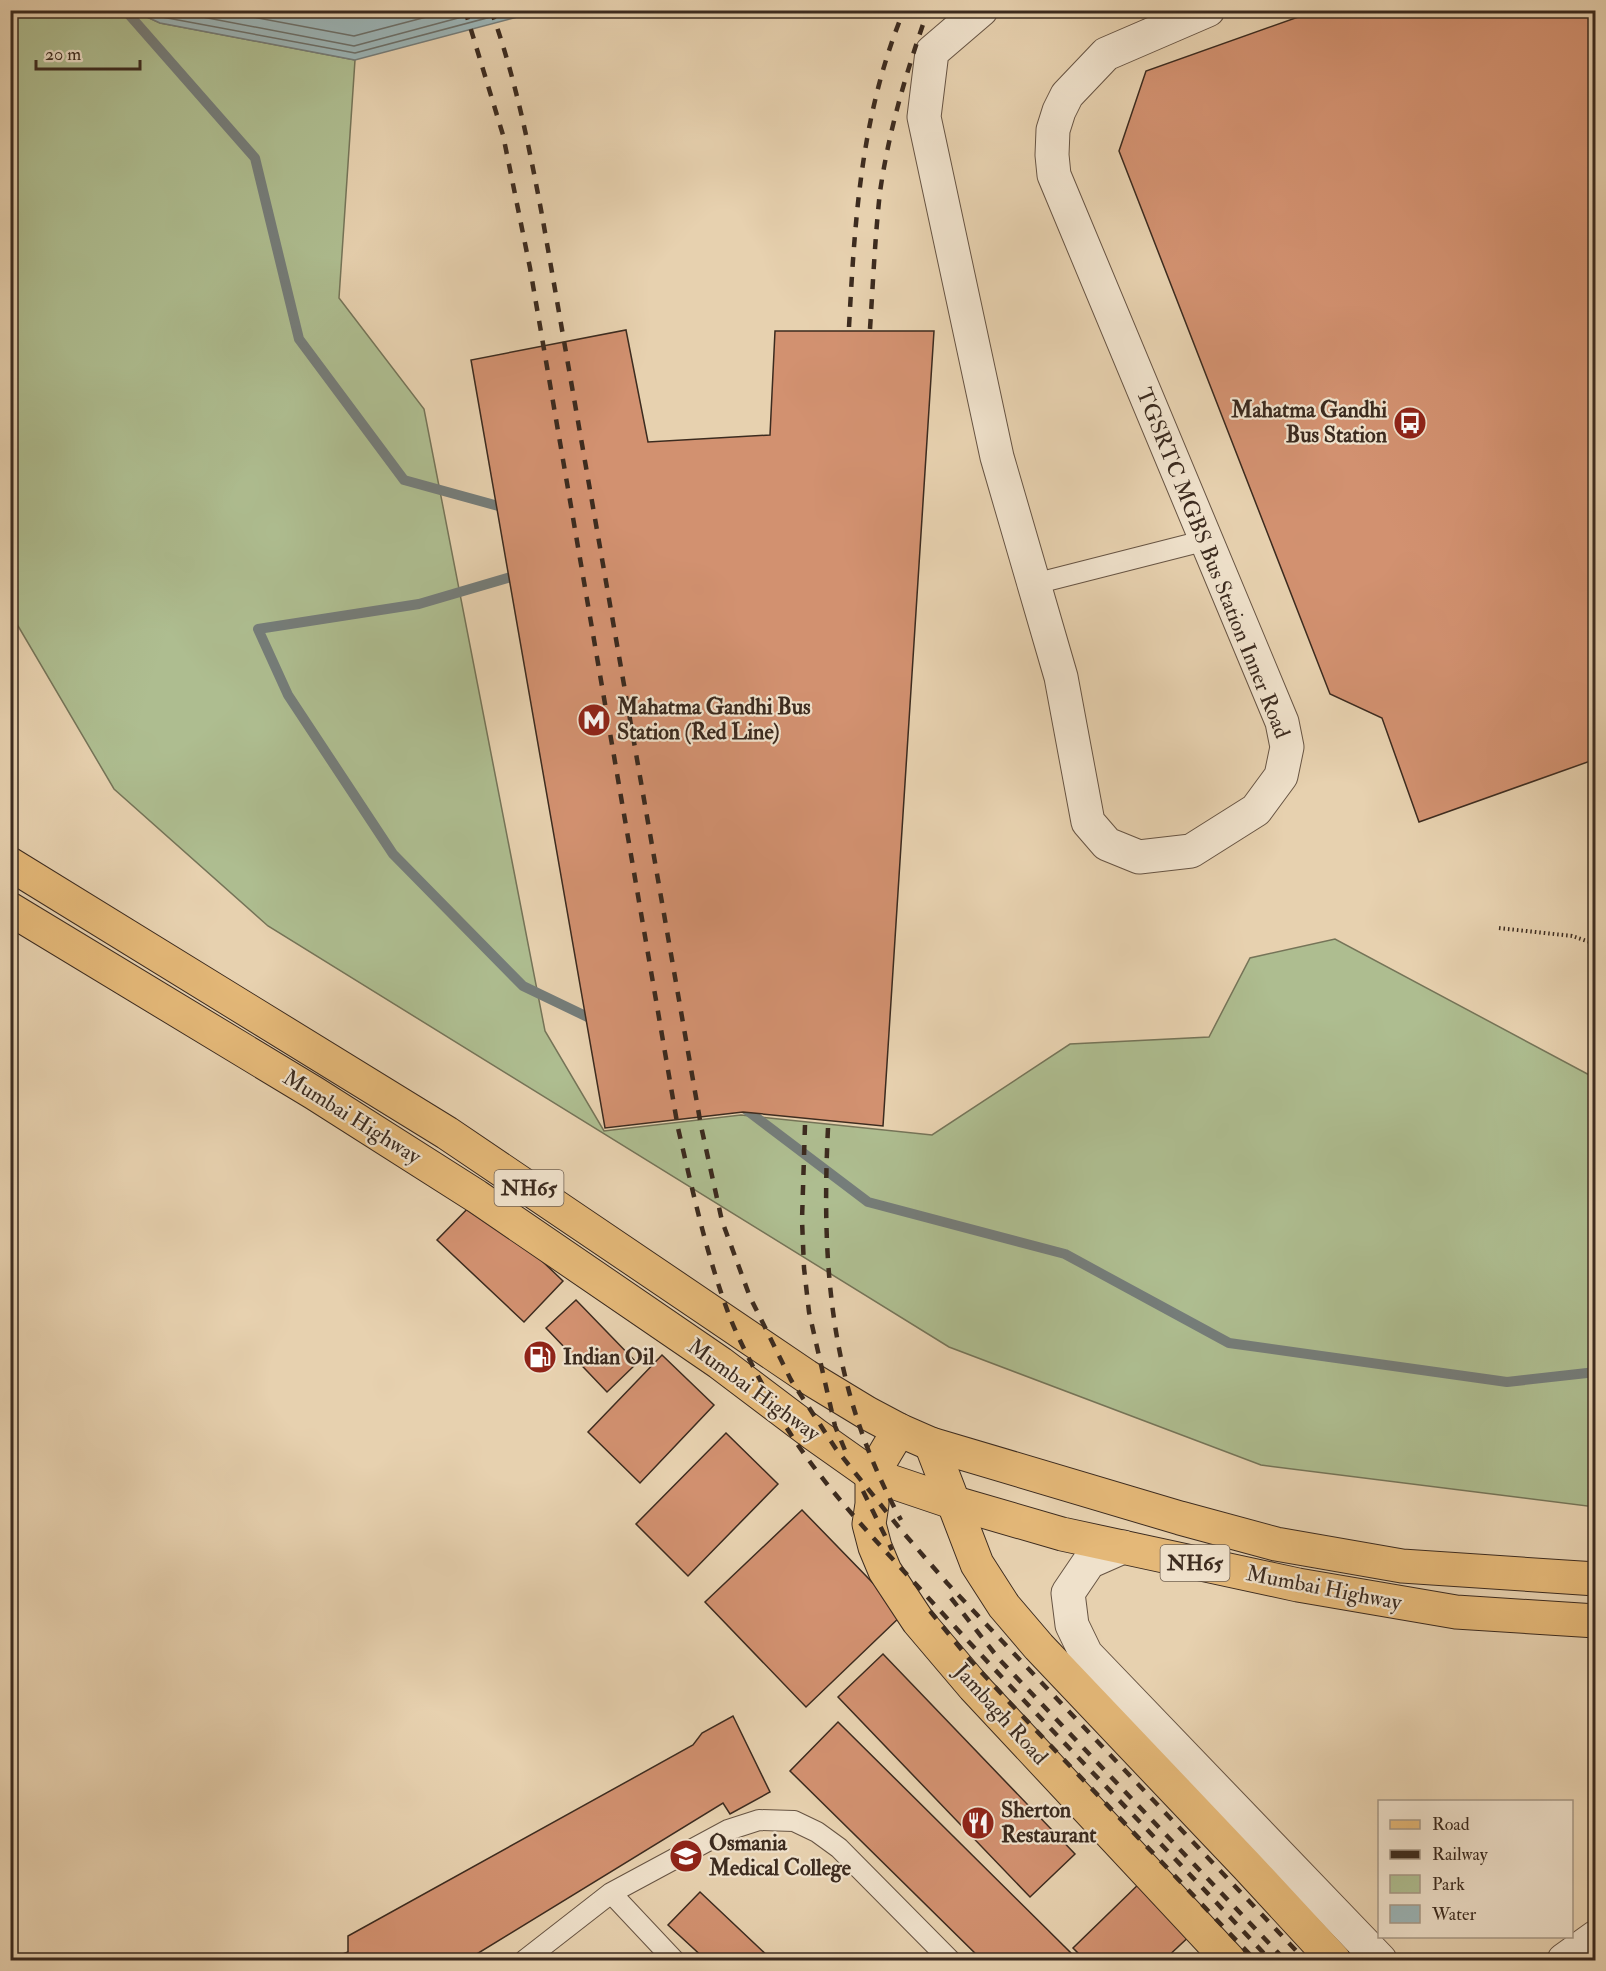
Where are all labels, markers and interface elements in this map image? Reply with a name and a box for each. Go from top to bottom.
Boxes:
scale bar [36,33,140,71]
text: 20 m [45,43,81,66]
street label: TGSRTC MGBS Bus Station Inner Road [1130,384,1296,743]
place label: Mahatma Gandhi Bus Station [1230,396,1388,449]
bus stop icon: Mahatma Gandhi Bus Station [1392,405,1428,441]
place label: Mahatma Gandhi Bus Station (Red Line) [616,693,811,746]
metro station icon: Mahatma Gandhi Bus Station (Red Line) [576,702,612,738]
street label: Mumbai Highway [278,1063,427,1171]
road number: NH65 [494,1170,564,1206]
street label: Mumbai Highway [682,1332,826,1448]
fuel station icon: Indian Oil [522,1339,558,1375]
place label: Indian Oil [563,1343,655,1371]
road number: NH65 [1160,1545,1230,1581]
street label: Mumbai Highway [1244,1559,1404,1617]
street label: Jambagh Road [947,1657,1054,1771]
place label: Sherton Restaurant [1001,1796,1097,1849]
legend [1378,1800,1573,1938]
restaurant icon: Sherton Restaurant [960,1805,996,1841]
text: Road [1432,1813,1470,1836]
place label: Osmania Medical College [708,1829,852,1883]
school or university icon: Osmania Medical College [668,1838,704,1874]
text: Railway [1432,1843,1489,1866]
text: Park [1432,1873,1465,1896]
text: Water [1431,1903,1476,1926]

